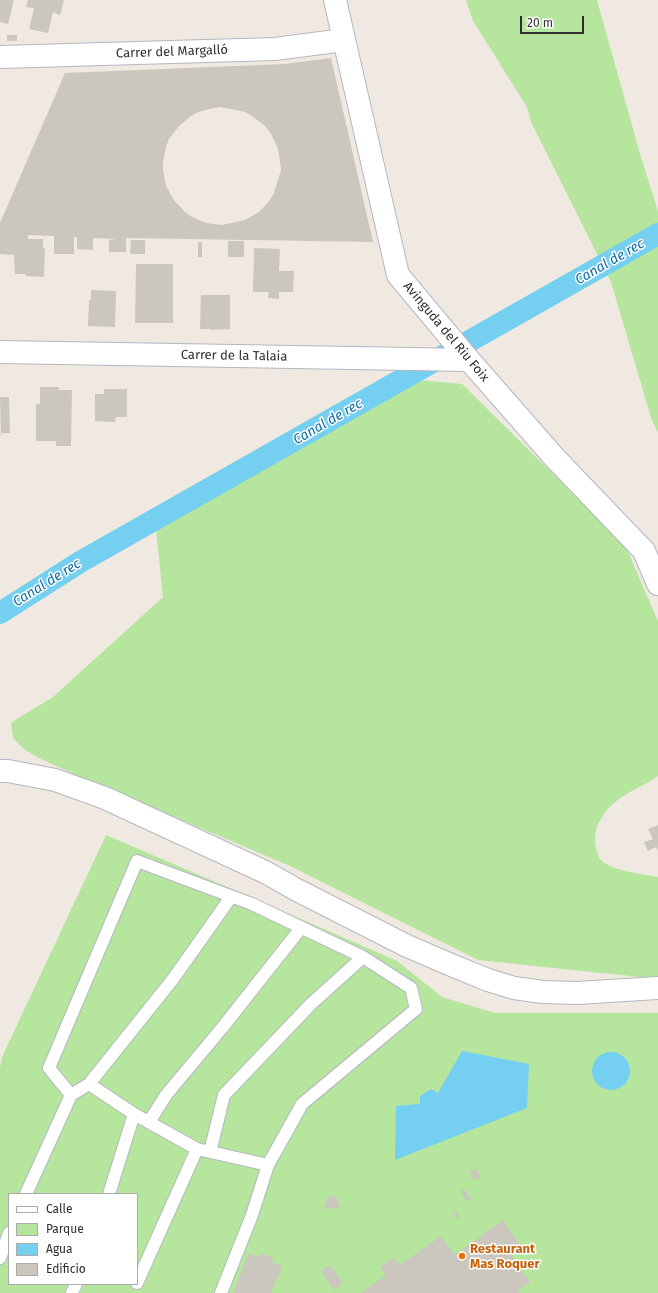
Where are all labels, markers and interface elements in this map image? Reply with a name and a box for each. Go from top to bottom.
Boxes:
scale bar [522,8,586,34]
text: 20 m [527,16,553,30]
street label: Carrer del Margalló [116,42,228,62]
water label: Canal de rec [572,235,648,289]
street label: Avinguda del Riu Foix [400,279,492,385]
street label: Carrer de la Talaia [181,347,287,365]
water label: Canal de rec [290,395,366,449]
water label: Canal de rec [10,555,84,611]
legend [8,1193,138,1285]
text: Calle [46,1202,73,1216]
text: Parque [46,1222,84,1236]
place label: Restaurant Mas Roquer [470,1241,540,1272]
text: Agua [46,1242,73,1256]
marker: Restaurant Mas Roquer [457,1251,467,1261]
text: Edificio [46,1262,86,1276]

